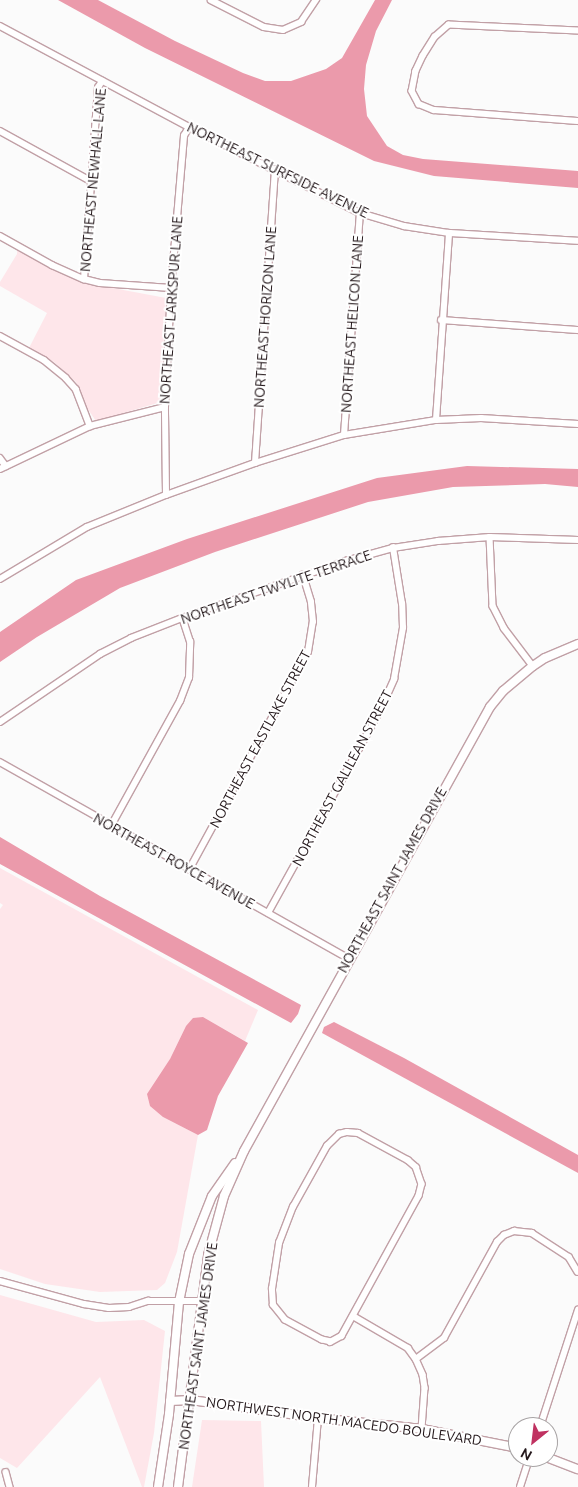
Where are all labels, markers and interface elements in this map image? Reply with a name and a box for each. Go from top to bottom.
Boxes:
street label: NORTHEAST NEWHALL LANE [77,87,109,273]
street label: NORTHEAST SURFSIDE AVENUE [184,119,372,221]
street label: NORTHEAST LARKSPUR LANE [156,215,186,405]
street label: NORTHEAST HORIZON LANE [250,226,280,408]
street label: NORTHEAST HELICON LANE [337,235,367,413]
street label: NORTHEAST TWYLITE TERRACE [178,546,374,628]
street label: NORTHEAST EASTLAKE STREET [206,647,314,831]
street label: NORTHEAST GALILEAN STREET [288,687,396,869]
street label: NORTHEAST SAINT JAMES DRIVE [334,784,450,976]
street label: NORTHEAST ROYCE AVENUE [90,810,258,912]
street label: NORTHEAST SAINT JAMES DRIVE [175,1241,221,1451]
street label: NORTHWEST NORTH MACEDO BOULEVARD [205,1393,483,1449]
north arrow [508,1417,558,1467]
text: N [518,1445,535,1464]

